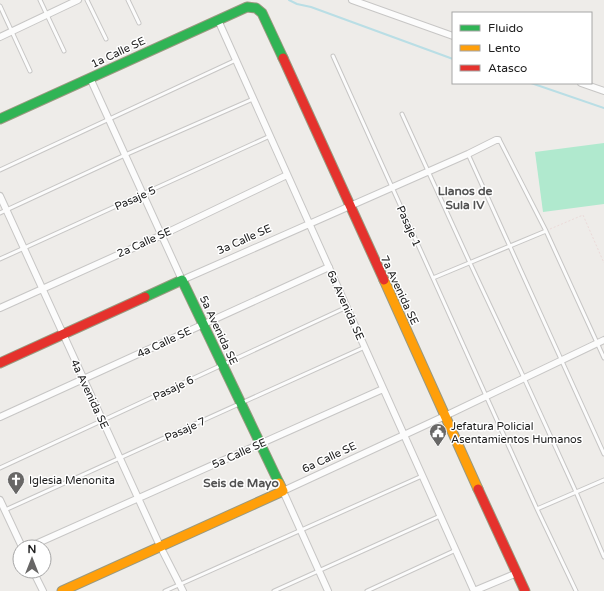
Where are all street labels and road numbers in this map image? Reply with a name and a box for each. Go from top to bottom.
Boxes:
street label: 1a Calle SE [89,34,147,71]
street label: Pasaje 5 [113,184,158,213]
street label: Pasaje 1 [394,204,423,249]
street label: 3a Calle SE [215,222,273,257]
street label: 2a Calle SE [115,225,173,260]
street label: 7a Avenida SE [378,253,421,327]
street label: 6a Avenida SE [324,268,367,342]
street label: 5a Avenida SE [197,293,240,367]
street label: 4a Calle SE [135,324,193,361]
street label: 4a Avenida SE [68,357,111,431]
street label: Pasaje 6 [151,373,196,404]
street label: Pasaje 7 [163,415,208,444]
street label: 5a Calle SE [210,436,268,471]
street label: 6a Calle SE [300,439,358,476]

